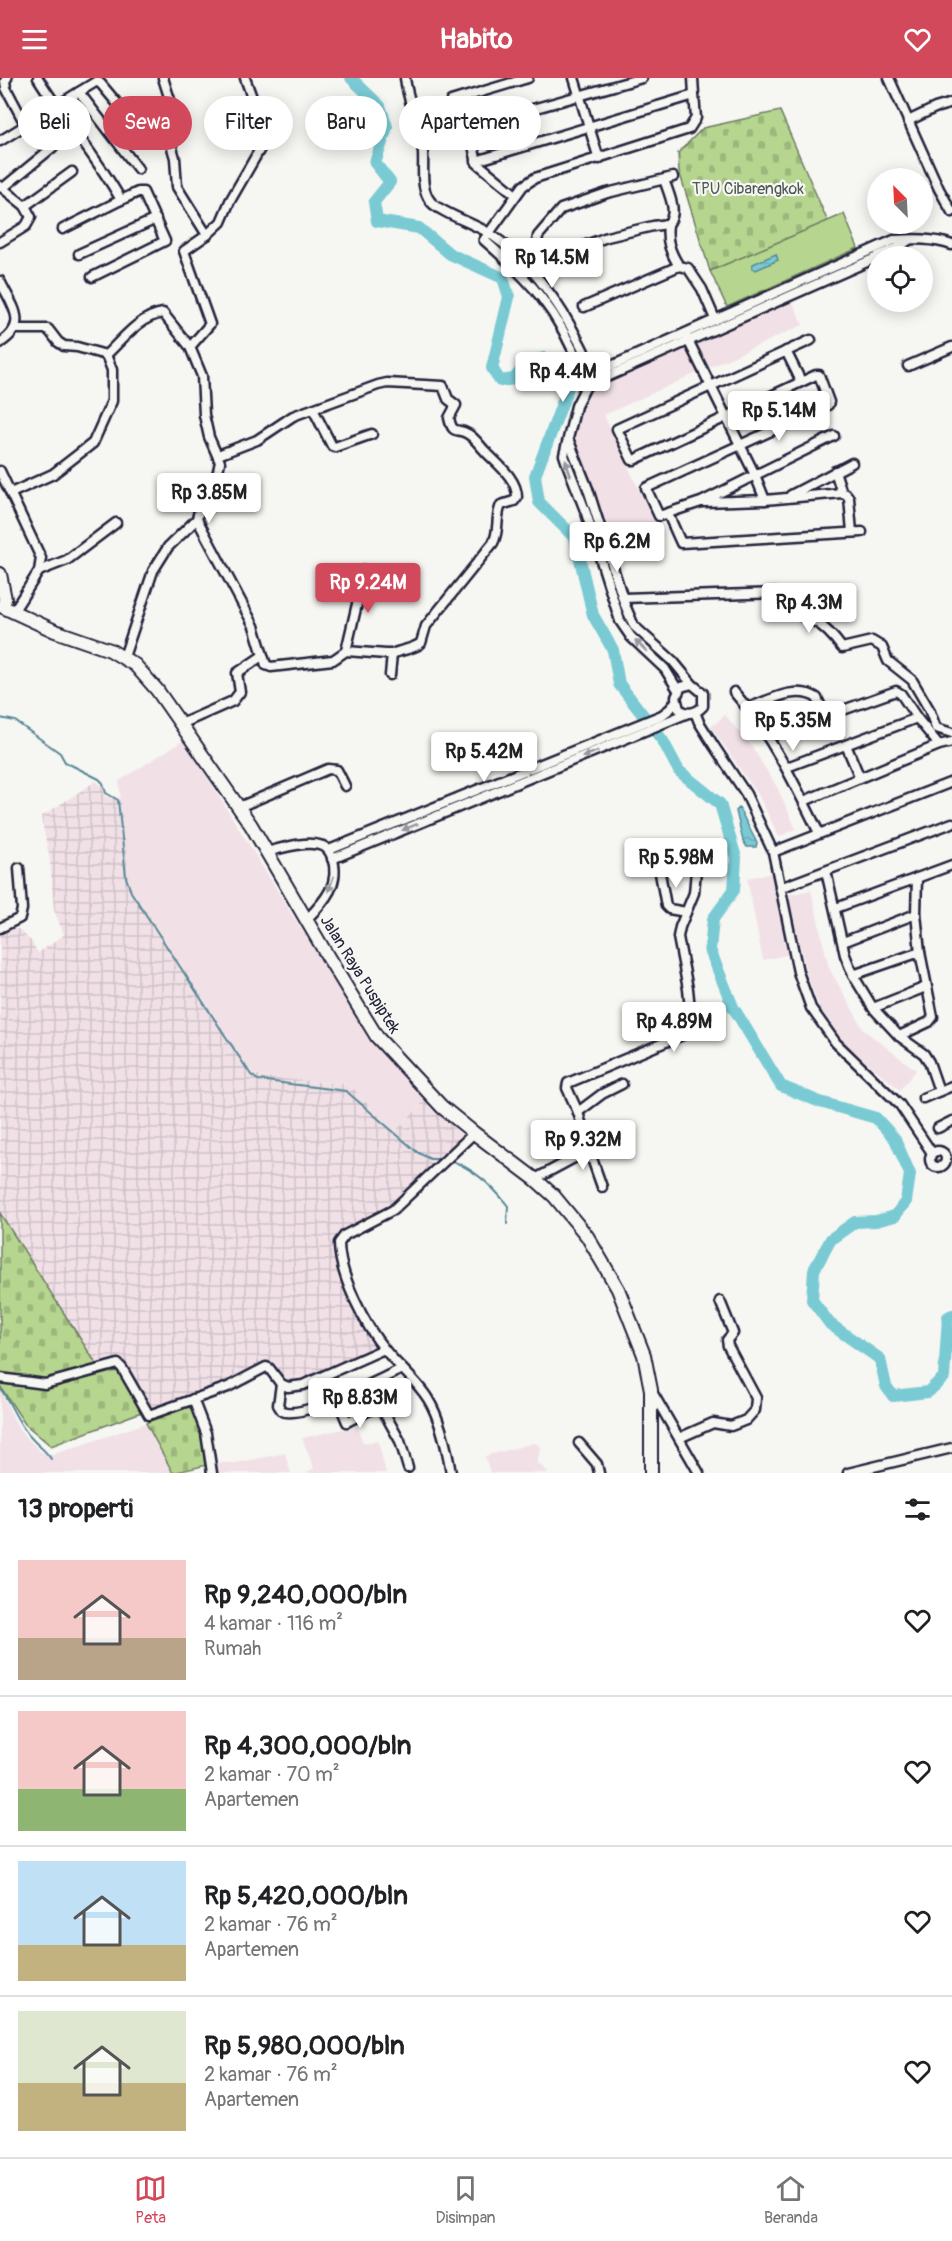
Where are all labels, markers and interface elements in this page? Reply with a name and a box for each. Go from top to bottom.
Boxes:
icon: menu [18,23,51,56]
text: Habito [439,23,513,56]
icon: heart [901,23,934,56]
chip: Beli [18,96,91,150]
chip: Sewa [103,96,192,150]
chip: Filter [204,96,293,150]
chip: Baru [305,96,387,150]
chip: Apartemen [399,96,541,150]
north arrow [867,168,933,234]
map controls [867,168,933,312]
park label: TPU Cibarengkok [692,179,804,199]
pin: Rp 14.5M [490,238,614,289]
text: Rp 14.5M [515,245,589,270]
button: locate [867,246,933,312]
pin: Rp 4.4M [508,352,618,403]
text: Rp 4.4M [529,359,597,384]
pin: Rp 5.14M [717,391,841,442]
text: Rp 5.14M [742,398,816,423]
one-way arrow [563,458,573,476]
pin: Rp 3.85M [147,473,271,524]
text: Rp 3.85M [171,480,247,505]
pin: Rp 6.2M [562,522,672,573]
text: Rp 6.2M [584,529,650,554]
pin: Rp 9.24M [306,563,430,614]
text: Rp 9.24M [329,570,407,595]
pin: Rp 4.3M [754,583,864,634]
text: Rp 4.3M [776,590,842,615]
one-way arrow [634,640,648,654]
pin: Rp 5.35M [731,701,855,752]
text: Rp 5.35M [755,708,831,733]
pin: Rp 5.42M [422,732,546,783]
text: Rp 5.42M [445,739,523,764]
one-way arrow [581,749,599,759]
one-way arrow [401,823,419,832]
pin: Rp 5.98M [614,838,738,889]
text: Rp 5.98M [638,845,714,870]
one-way arrow [326,875,336,893]
street label: Jalan Raya Puspiptek [316,912,405,1038]
pin: Rp 4.89M [612,1002,736,1053]
text: Rp 4.89M [636,1009,712,1034]
pin: Rp 9.32M [521,1120,645,1171]
text: Rp 9.32M [545,1127,621,1152]
pin: Rp 8.83M [298,1378,422,1429]
text: Rp 8.83M [322,1385,398,1410]
text: 13 properti [18,1493,133,1525]
icon: filters [901,1493,934,1526]
text: Rp 9,240,000/bln [204,1579,407,1611]
icon: home [66,1584,138,1656]
icon: heart [901,1604,934,1637]
text: 4 kamar · 116 m² [204,1611,343,1636]
text: Rumah [204,1636,261,1661]
text: Rp 4,300,000/bln [204,1730,412,1762]
icon: home [66,1735,138,1807]
icon: heart [901,1755,934,1788]
text: 2 kamar · 70 m² [204,1762,340,1787]
text: Apartemen [204,1787,299,1812]
text: Rp 5,420,000/bln [204,1880,408,1912]
icon: home [66,1885,138,1957]
icon: heart [901,1905,934,1938]
text: 2 kamar · 76 m² [204,1912,338,1937]
text: Apartemen [204,1937,299,1962]
text: Rp 5,980,000/bln [204,2030,405,2062]
icon: home [66,2035,138,2107]
icon: heart [901,2055,934,2088]
text: 2 kamar · 76 m² [204,2062,338,2087]
text: Apartemen [204,2087,299,2112]
tab: Peta [134,2172,167,2228]
tab: Disimpan [435,2172,496,2228]
tab: Beranda [764,2172,818,2228]

